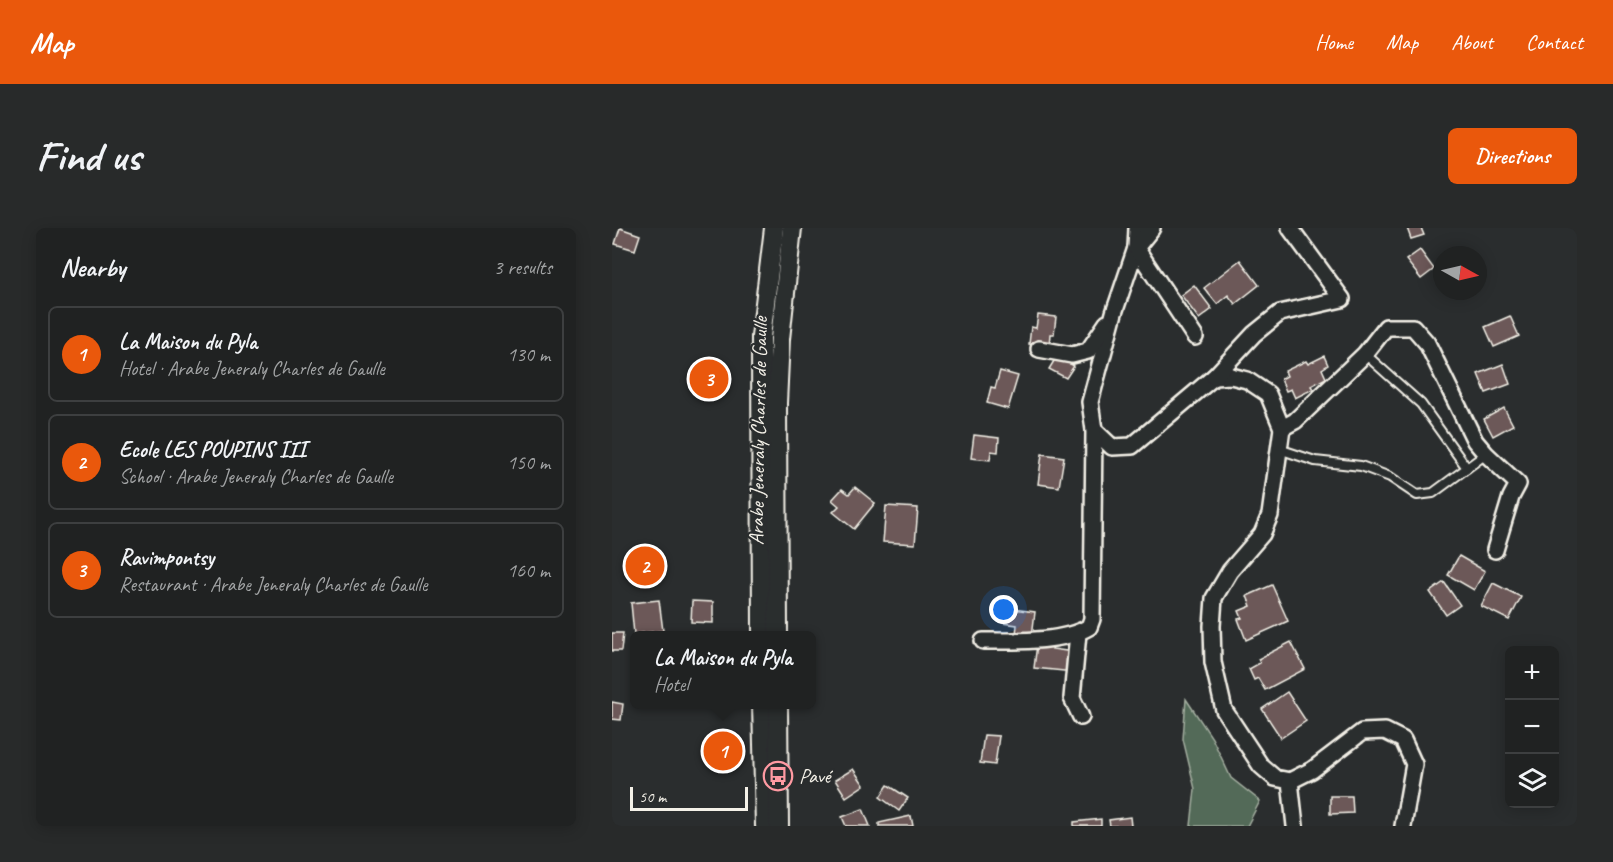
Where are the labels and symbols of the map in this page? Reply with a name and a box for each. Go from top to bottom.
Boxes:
north arrow [1433,246,1487,300]
street label: Arabe Jeneraly Charles de Gaulle [743,315,773,545]
pin: 3 [690,356,728,402]
pin: 2 [626,544,664,588]
your location [989,595,1018,624]
pin: 1 [704,728,742,774]
bus stop icon: Pavé [762,760,794,792]
place label: Pavé [799,763,834,789]
scale bar [630,784,748,812]

